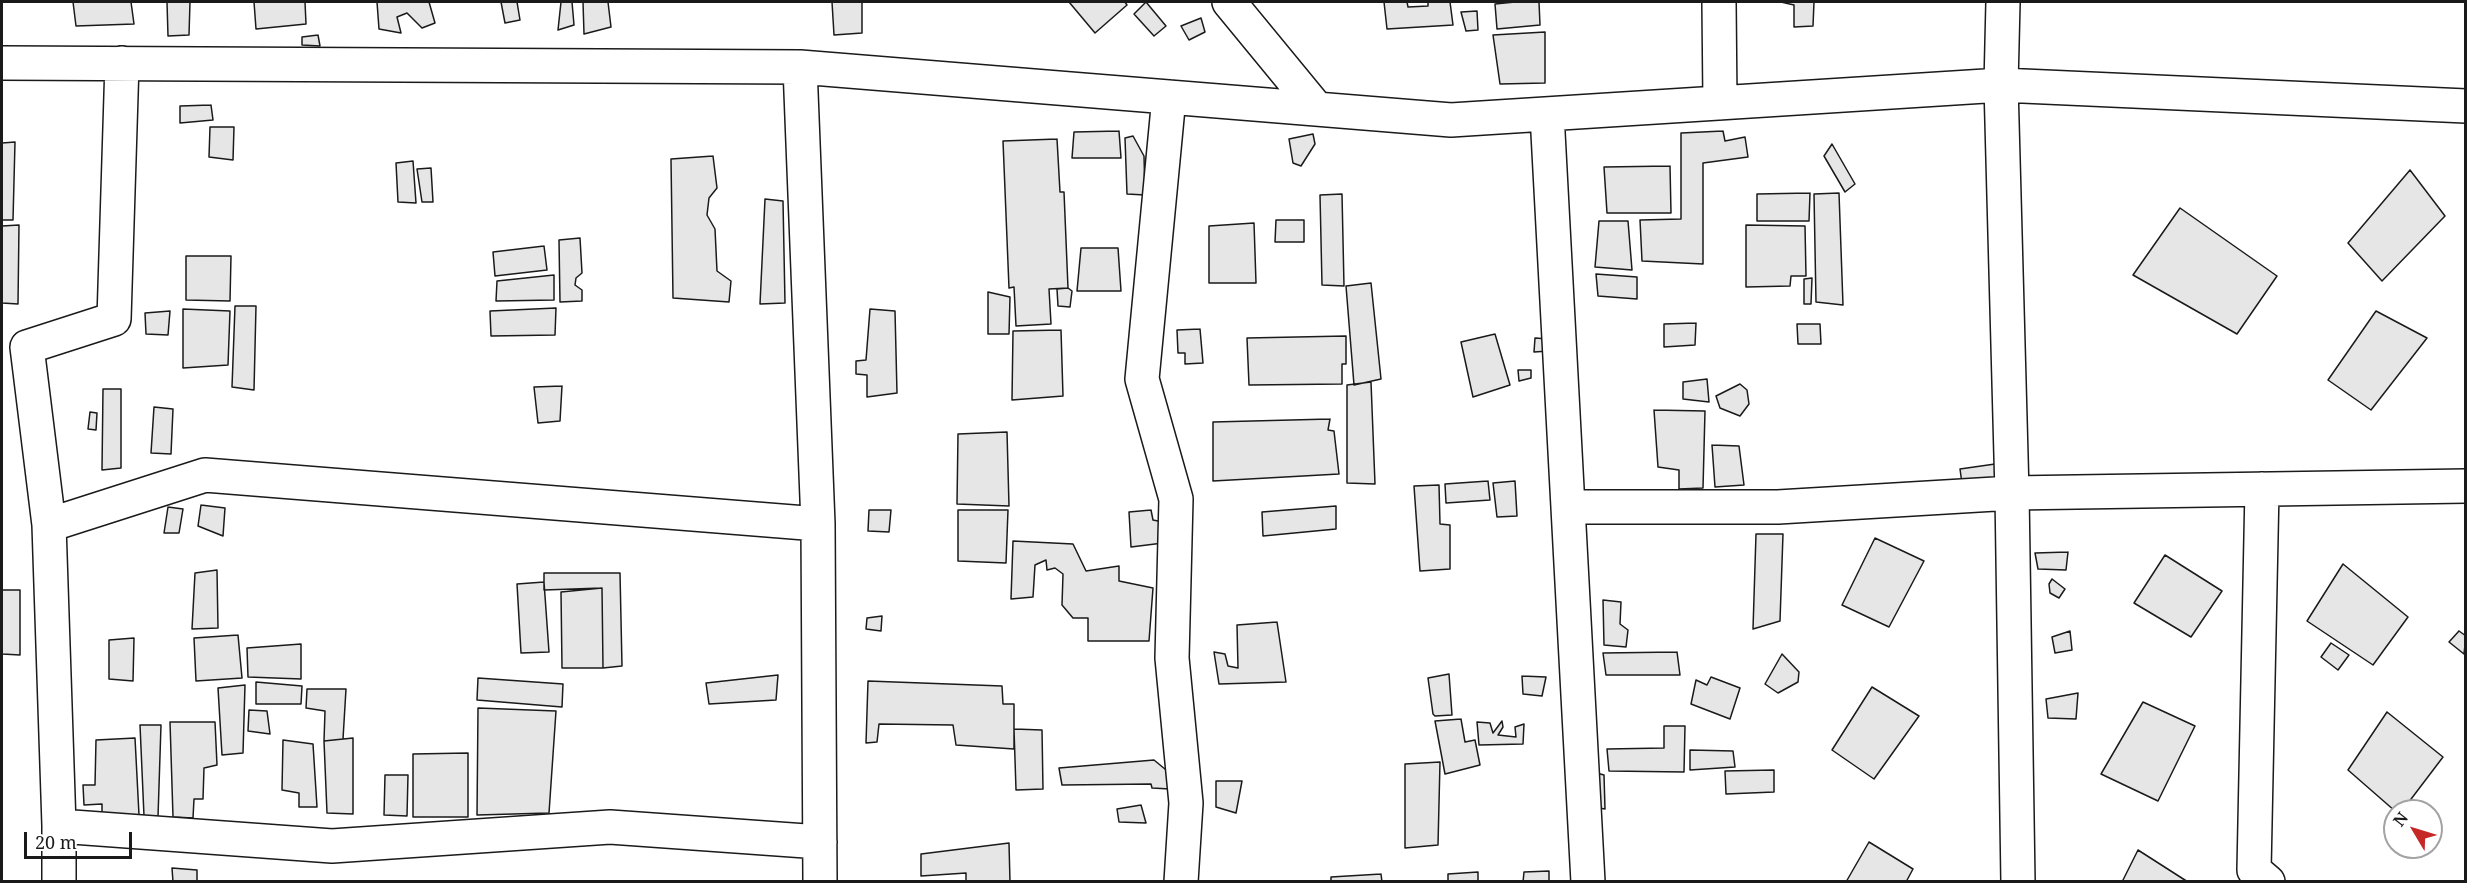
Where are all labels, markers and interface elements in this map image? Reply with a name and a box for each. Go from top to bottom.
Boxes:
north arrow [2383,799,2443,859]
text: N [2388,807,2413,831]
scale bar [27,820,135,858]
text: 20 m [35,830,77,854]

